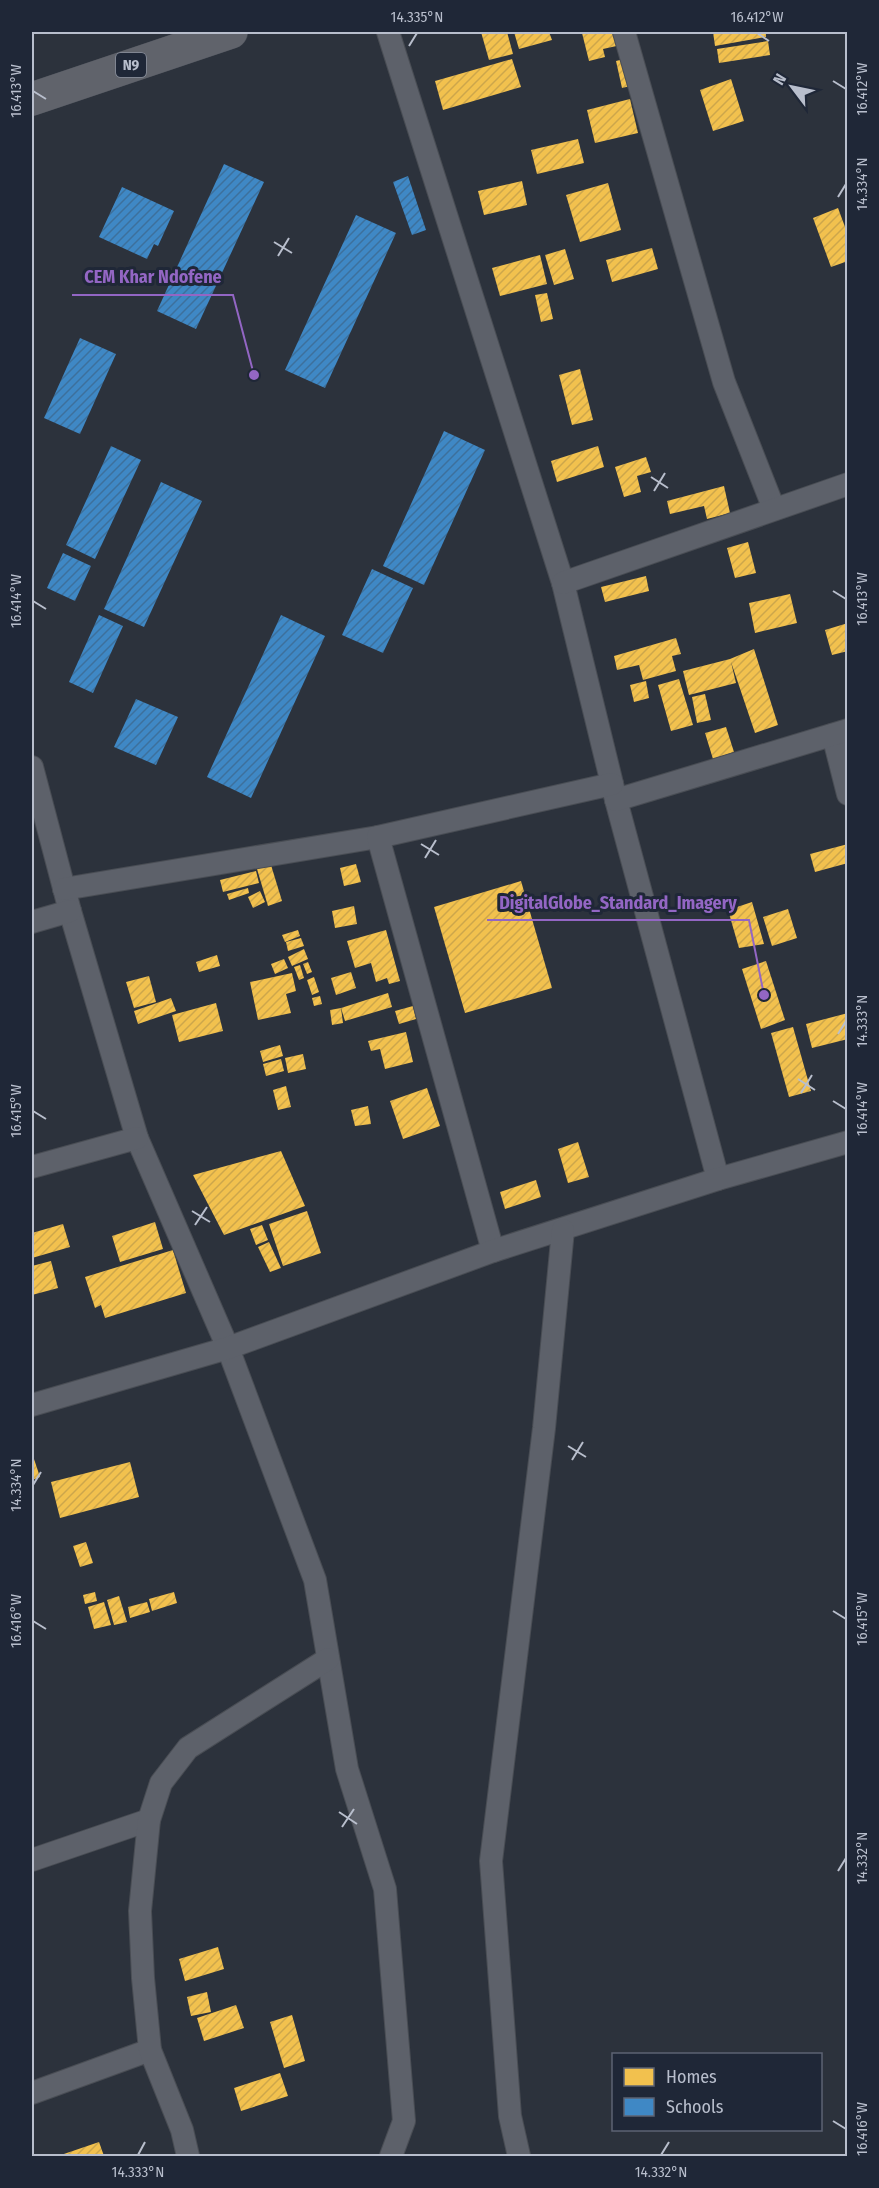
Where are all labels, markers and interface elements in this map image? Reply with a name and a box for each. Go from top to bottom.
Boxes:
text: 14.335°N [391,8,443,26]
text: 16.412°W [730,8,784,26]
road number: N9 [116,53,146,77]
north arrow [762,57,822,117]
text: 16.412°W [853,62,871,116]
text: 16.413°W [7,64,25,118]
text: N [769,70,790,88]
text: 14.334°N [853,157,871,211]
callout: CEM Khar Ndofene [72,259,233,295]
text: CEM Khar Ndofene [84,266,222,288]
text: 16.413°W [853,572,871,626]
text: 16.414°W [7,574,25,628]
callout: DigitalGlobe_Standard_Imagery [487,884,749,920]
text: DigitalGlobe_Standard_Imagery [499,892,737,914]
text: 14.333°N [853,995,871,1047]
text: 16.414°W [853,1082,871,1136]
text: 16.415°W [7,1084,25,1138]
text: 14.334°N [7,1458,25,1512]
text: 16.415°W [853,1592,871,1646]
text: 16.416°W [7,1594,25,1648]
text: 14.332°N [853,1832,871,1884]
legend [612,2053,822,2131]
text: Homes [666,2066,717,2088]
text: Schools [666,2096,724,2118]
text: 16.416°W [853,2102,871,2156]
text: 14.333°N [112,2163,164,2181]
text: 14.332°N [635,2163,687,2181]

